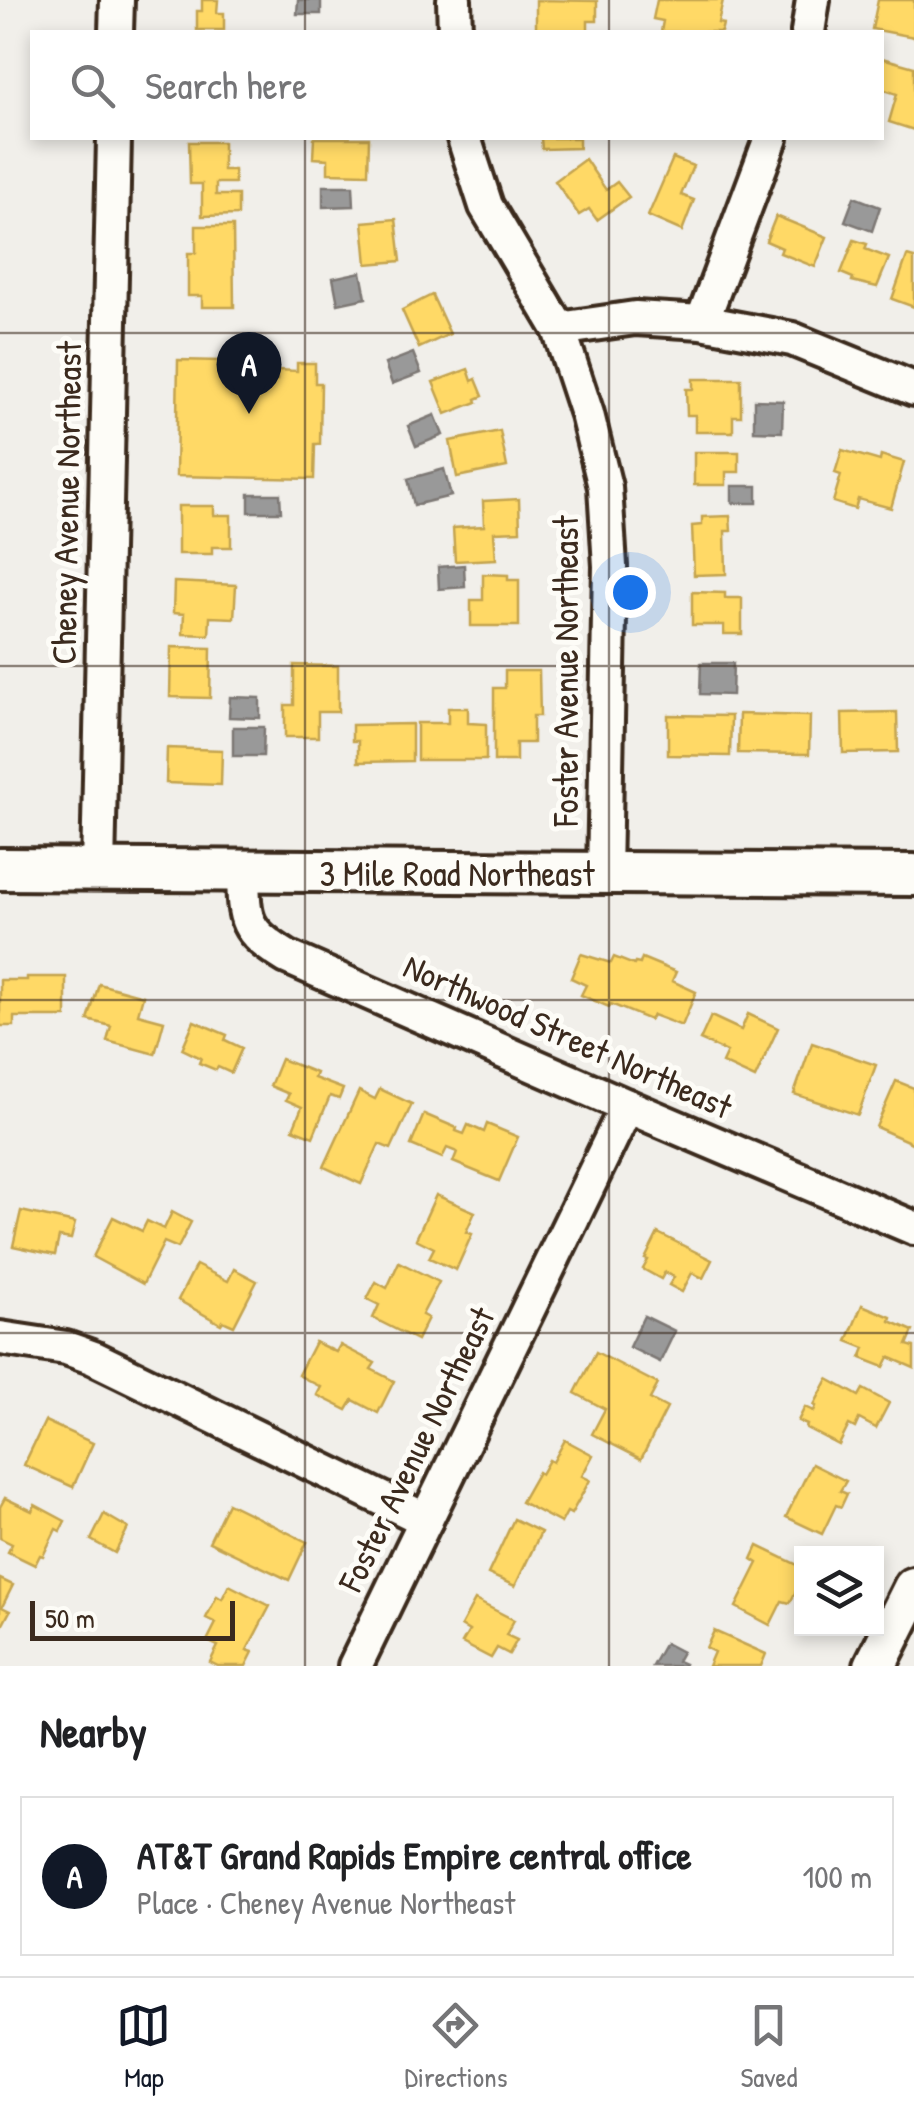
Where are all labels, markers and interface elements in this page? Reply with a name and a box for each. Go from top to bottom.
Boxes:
search box [30,30,884,140]
icon: search [65,58,120,113]
text: Search here [145,59,307,111]
pin: A [216,332,282,414]
street label: Cheney Avenue Northeast [40,340,92,665]
street label: Foster Avenue Northeast [542,514,589,828]
your location [605,567,656,618]
street label: 3 Mile Road Northeast [319,850,596,897]
street label: Northwood Street Northeast [396,942,740,1130]
street label: Foster Avenue Northeast [326,1298,506,1600]
map controls [794,1546,884,1636]
button: layers [794,1546,884,1636]
scale bar [30,1596,235,1640]
text: 50 m [45,1599,95,1637]
text: Nearby [40,1703,147,1760]
text: AT&T Grand Rapids Empire central office [137,1829,692,1881]
text: A [67,1855,82,1898]
text: 100 m [803,1855,872,1898]
text: Place · Cheney Avenue Northeast [137,1881,515,1924]
tab: Map [116,1998,171,2096]
tab: Directions [404,1998,507,2096]
tab: Saved [740,1998,798,2096]

